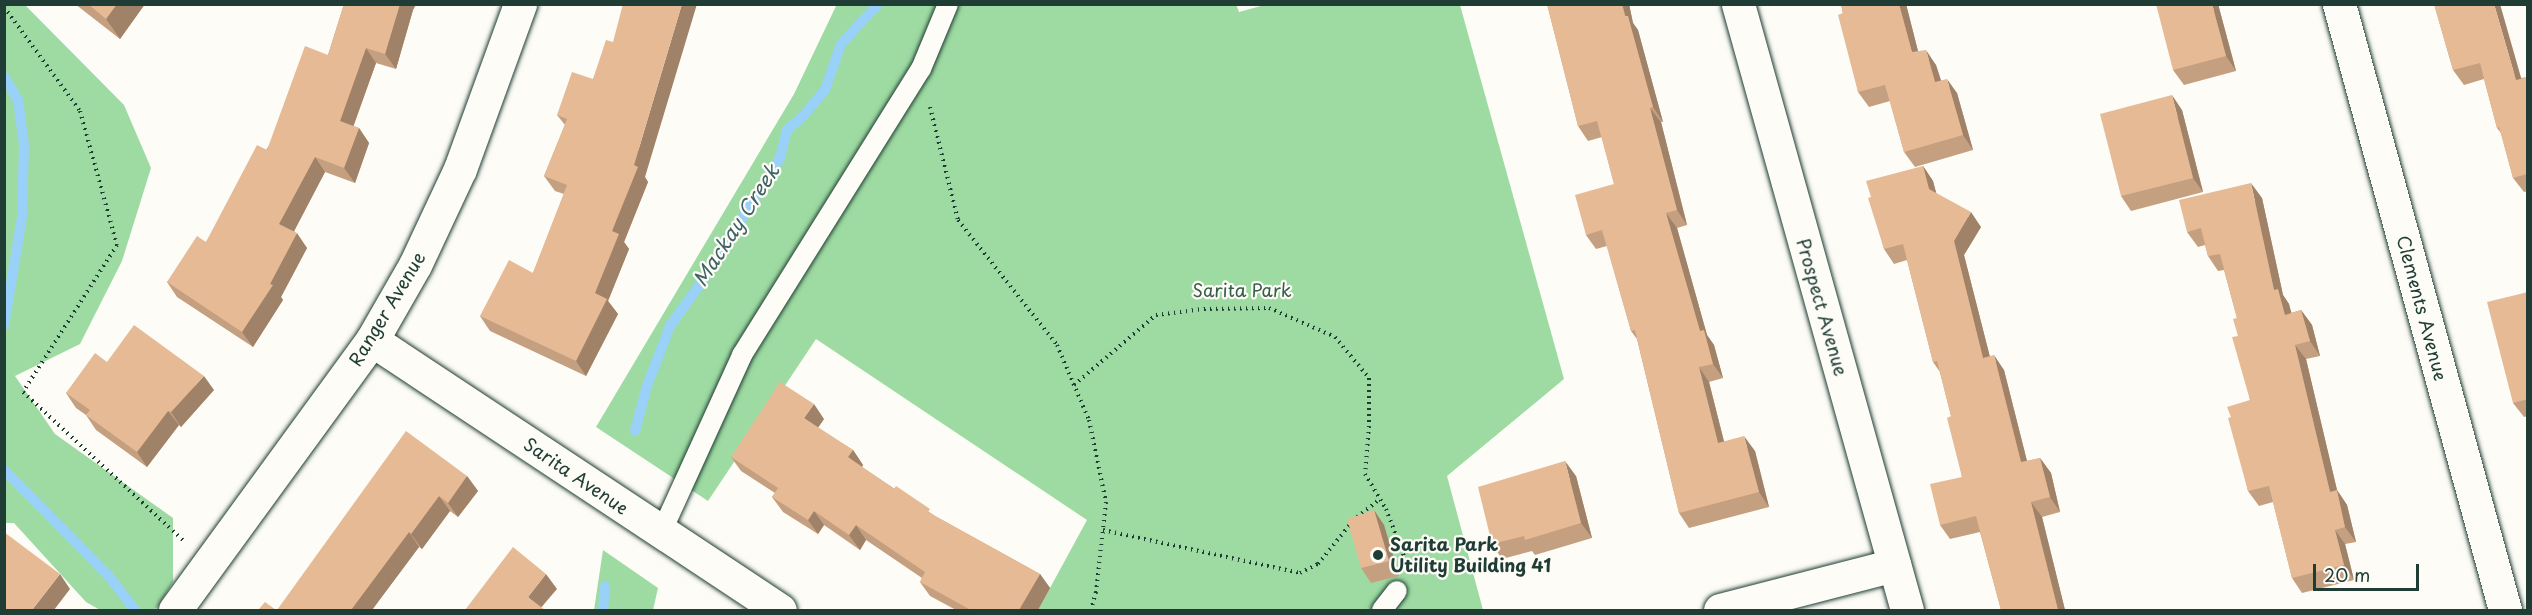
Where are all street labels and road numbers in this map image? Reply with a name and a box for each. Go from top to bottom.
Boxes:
street label: Clements Avenue [2392,234,2452,382]
street label: Prospect Avenue [1792,236,1852,378]
street label: Ranger Avenue [344,248,430,370]
street label: Sarita Avenue [520,433,632,519]

